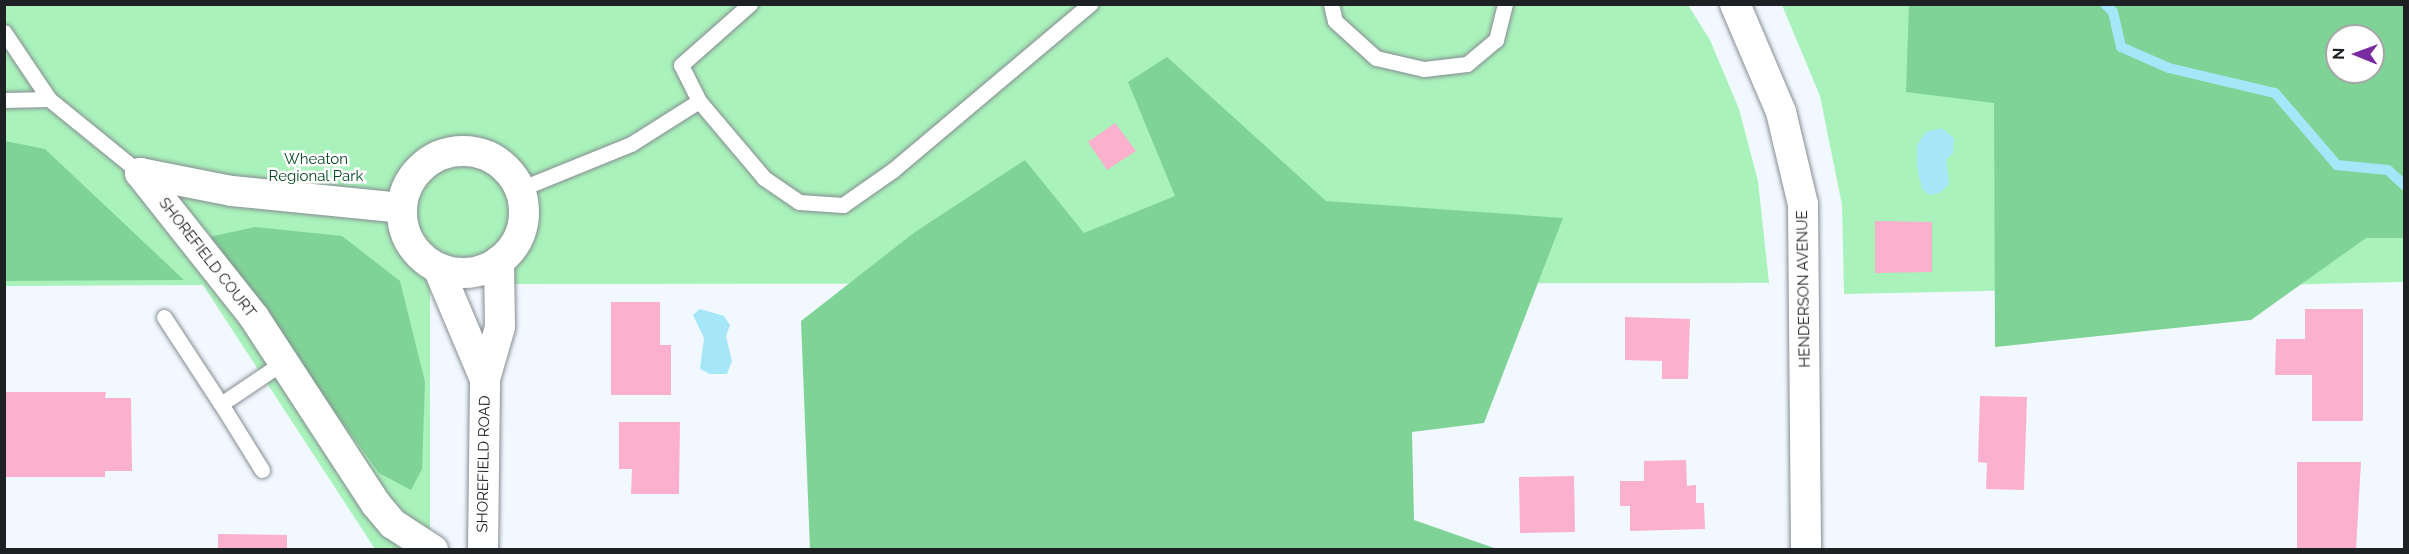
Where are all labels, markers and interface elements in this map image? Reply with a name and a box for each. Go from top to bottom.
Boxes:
north arrow [2325,24,2385,84]
text: N [2329,47,2348,60]
park label: Wheaton Regional Park [268,150,364,185]
street label: SHOREFIELD COURT [155,195,259,321]
street label: HENDERSON AVENUE [1794,210,1814,368]
street label: SHOREFIELD ROAD [474,395,494,533]

